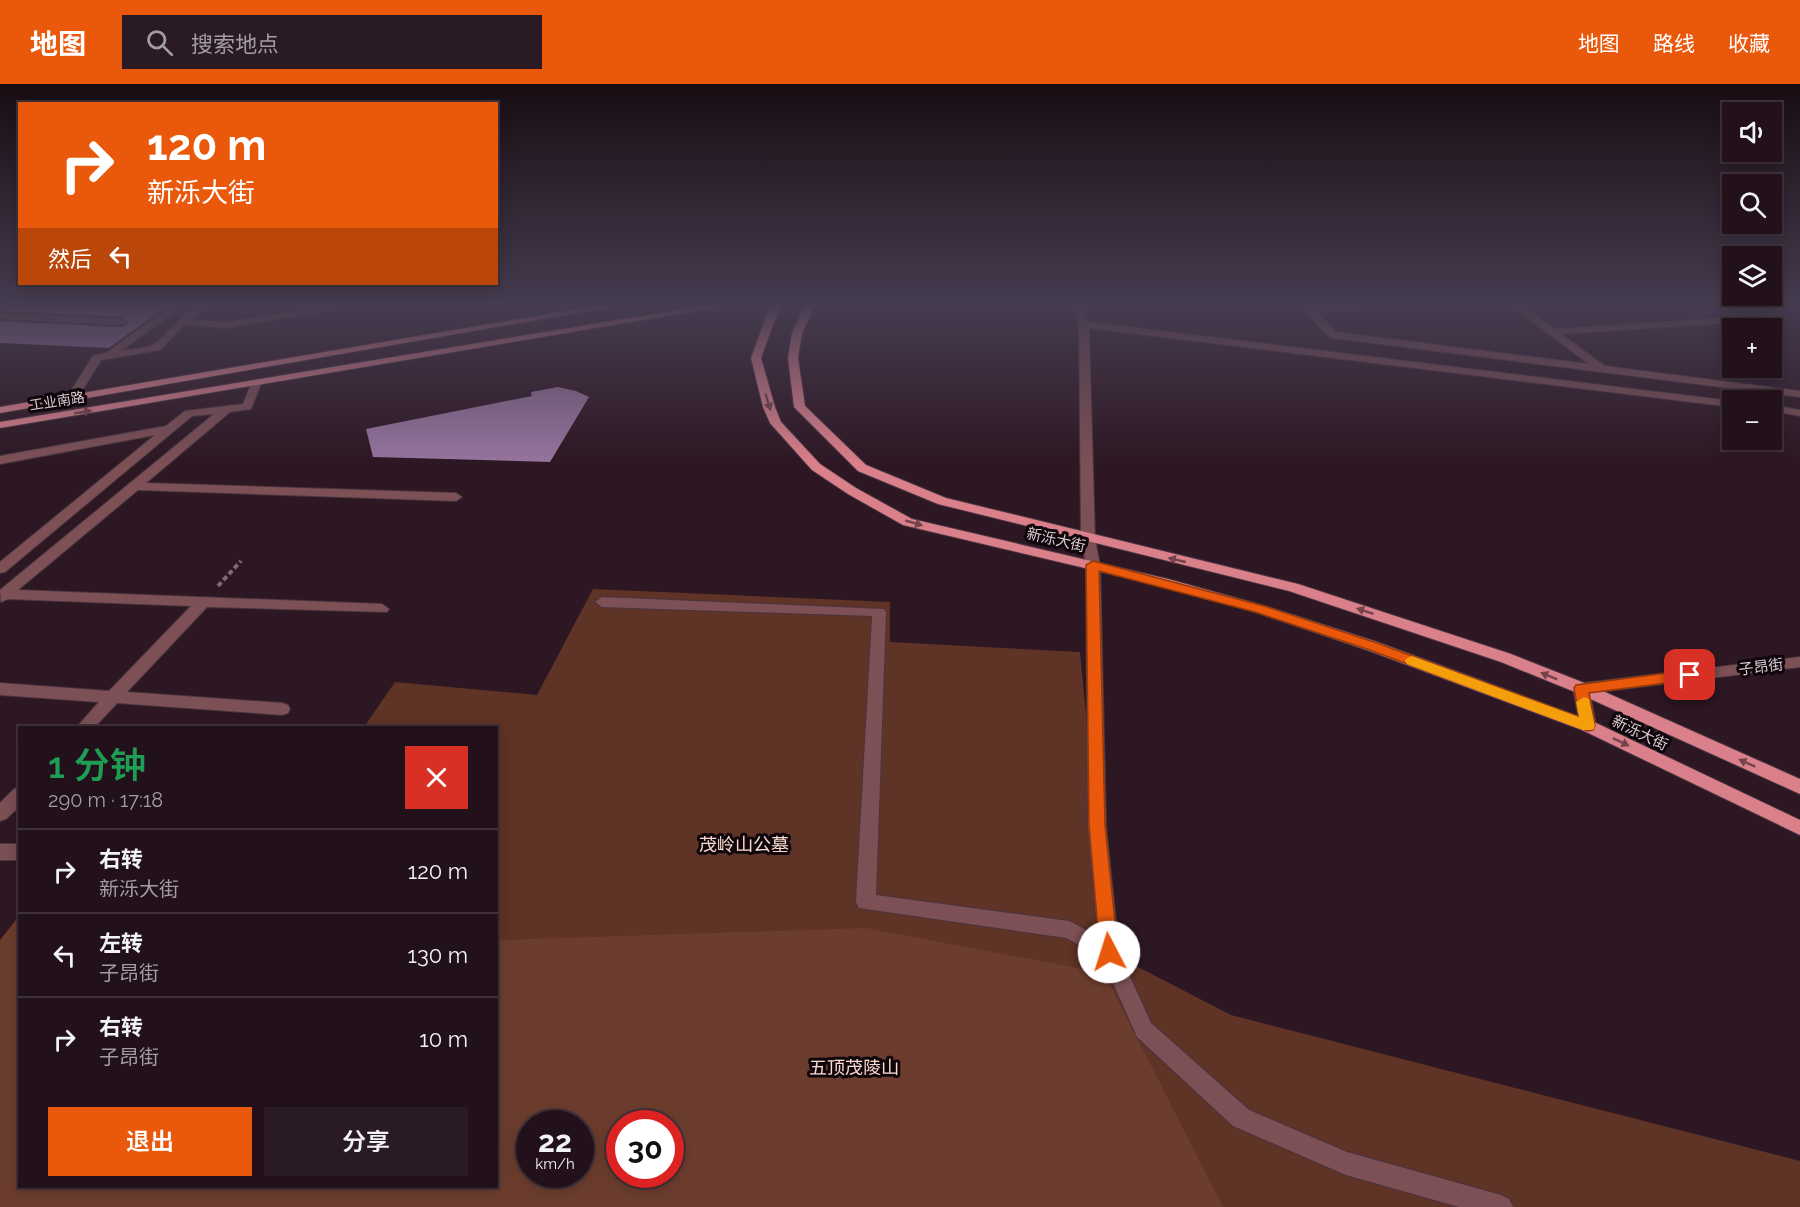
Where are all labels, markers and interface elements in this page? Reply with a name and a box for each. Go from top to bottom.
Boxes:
search box [122,15,542,69]
icon: search [143,26,176,59]
text: 地图 [30,28,86,61]
text: 搜索地点 [191,31,279,57]
text: 地图 [1578,31,1620,56]
text: 路线 [1653,31,1695,56]
text: 收藏 [1728,31,1770,56]
map controls [1722,102,1782,450]
button: sound [1722,102,1782,162]
text: 120 m [147,121,266,170]
icon: right [48,126,126,204]
button: search [1722,174,1782,234]
text: 新泺大街 [147,177,255,208]
icon: left [104,240,137,273]
text: 然后 [48,246,92,272]
button: layers [1722,246,1782,306]
button: + [1722,318,1782,378]
street label: 工业南路 [28,389,86,413]
button: − [1722,390,1782,450]
one-way arrow [764,393,773,411]
one-way arrow [74,407,93,416]
one-way arrow [905,519,923,528]
street label: 新泺大街 [1025,524,1087,556]
one-way arrow [1168,555,1186,565]
one-way arrow [1356,606,1374,616]
pin [1664,649,1715,700]
street label: 子昂街 [1738,655,1784,679]
icon: arrive [1673,658,1706,691]
one-way arrow [1540,671,1558,680]
street label: 新泺大街 [1609,712,1671,754]
one-way arrow [1612,737,1629,746]
text: 1 分钟 [48,744,146,786]
button: close [405,746,468,809]
one-way arrow [1738,758,1755,767]
text: 290 m · 17:18 [48,788,163,812]
park label: 茂岭山公墓 [699,834,789,855]
text: 右转 [99,846,143,872]
icon: right [48,855,81,888]
text: 120 m [408,858,468,884]
text: 新泺大街 [99,877,179,901]
position arrow [1077,920,1141,984]
text: 左转 [99,930,143,956]
icon: left [48,939,81,972]
text: 130 m [408,942,468,968]
text: 子昂街 [99,961,159,985]
text: 右转 [99,1014,143,1040]
icon: right [48,1023,81,1056]
text: 10 m [419,1026,468,1052]
text: 子昂街 [99,1045,159,1069]
park label: 五顶茂陵山 [809,1057,899,1078]
button: 退出 [48,1107,252,1176]
button: 分享 [264,1107,468,1176]
speed limit sign: 30 [606,1110,684,1188]
text: 22 [538,1124,572,1159]
text: km/h [535,1155,575,1173]

